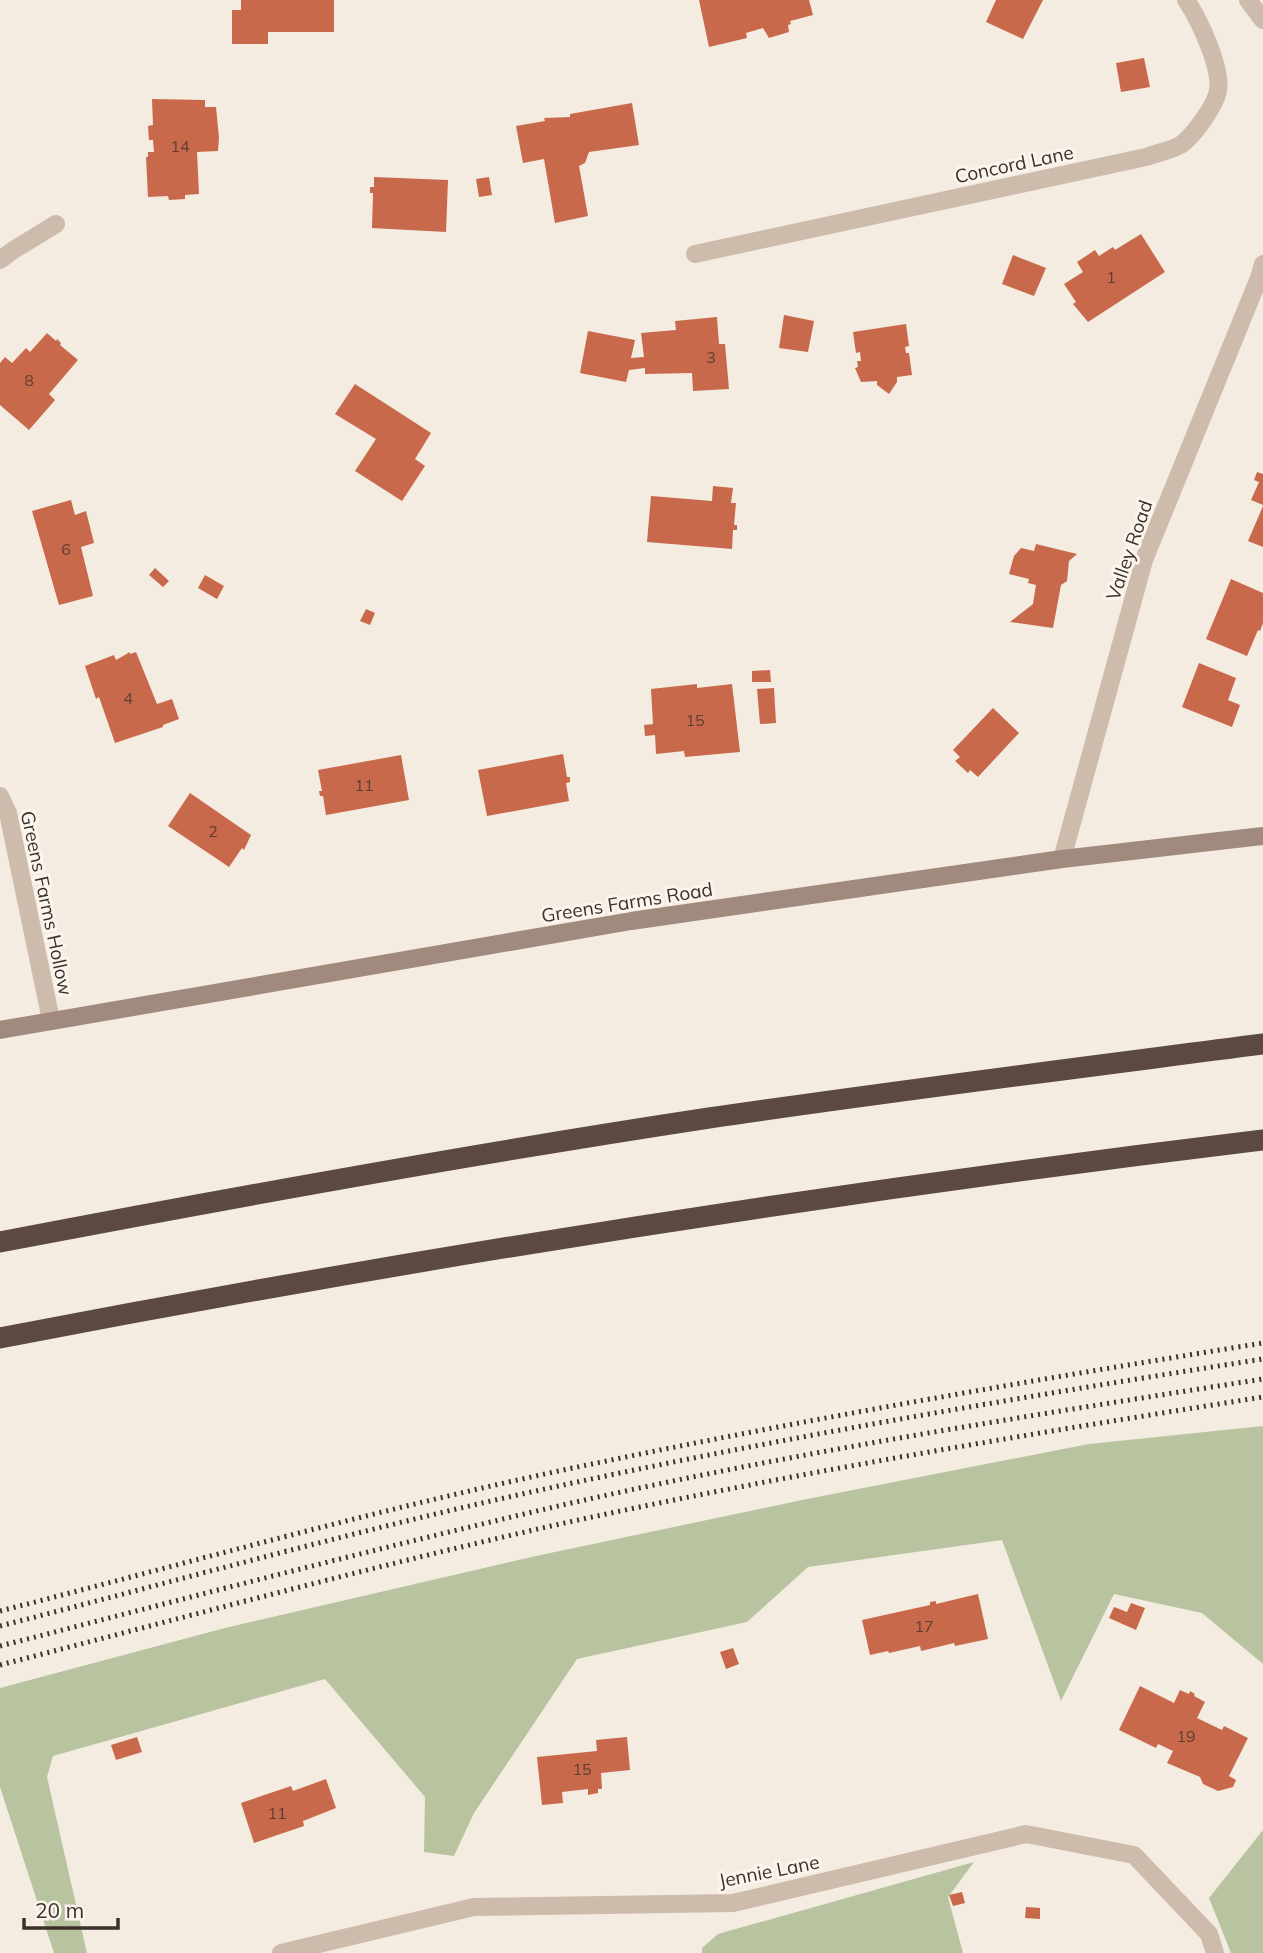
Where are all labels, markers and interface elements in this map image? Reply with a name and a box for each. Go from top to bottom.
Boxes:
house number: 14 [170,136,190,156]
street label: Concord Lane [952,140,1076,188]
house number: 1 [1106,267,1116,287]
house number: 3 [706,347,716,367]
house number: 8 [24,370,34,390]
street label: Valley Road [1101,497,1157,603]
house number: 6 [61,539,71,559]
house number: 4 [123,688,133,708]
house number: 15 [685,710,705,730]
house number: 11 [354,775,374,795]
street label: Greens Farms Hollow [16,808,78,998]
house number: 2 [208,821,218,841]
street label: Greens Farms Road [540,877,714,927]
house number: 17 [914,1616,934,1636]
house number: 19 [1176,1726,1196,1746]
house number: 15 [572,1759,592,1779]
house number: 11 [267,1803,287,1823]
street label: Jennie Lane [717,1849,821,1893]
scale bar [24,1886,119,1930]
text: 20 m [35,1897,84,1923]

